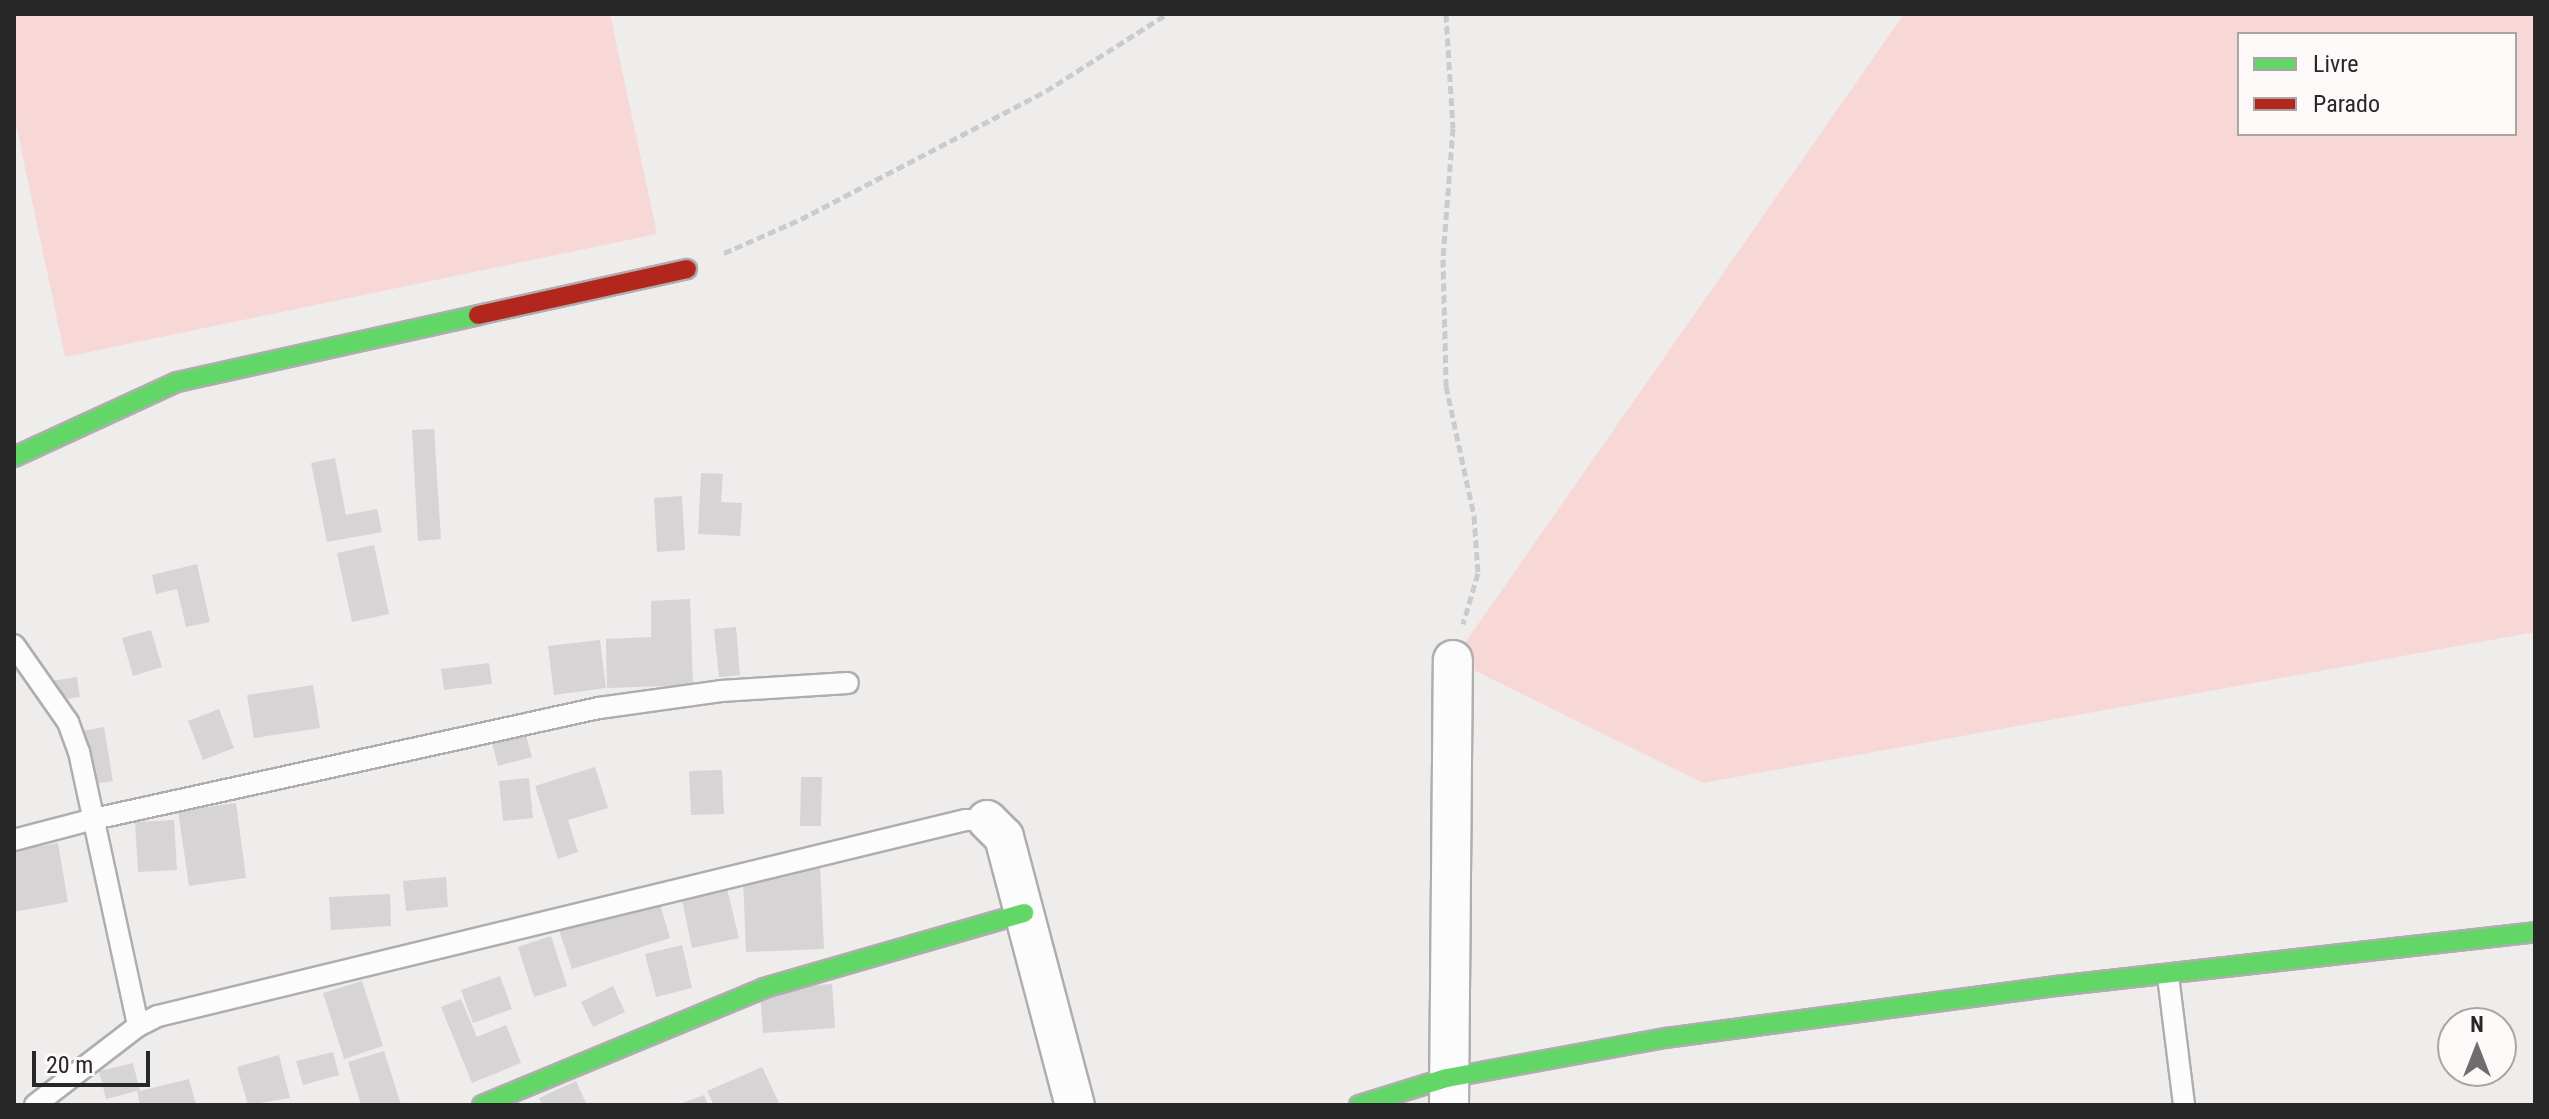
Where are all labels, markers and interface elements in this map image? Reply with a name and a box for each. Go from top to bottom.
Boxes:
legend [2237,32,2517,136]
text: Livre [2313,50,2359,78]
text: Parado [2313,90,2380,118]
north arrow [2437,1007,2517,1087]
text: N [2470,1012,2484,1037]
scale bar [36,1035,154,1085]
text: 20 m [46,1051,93,1079]

